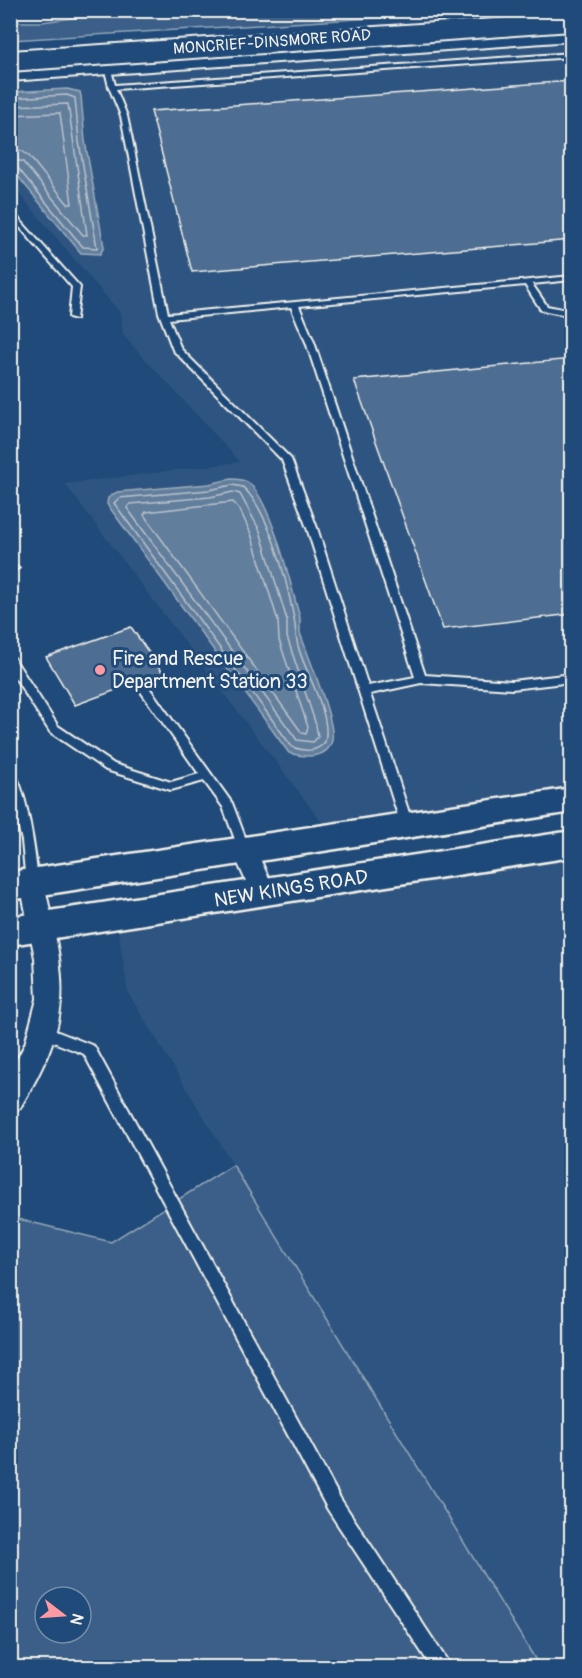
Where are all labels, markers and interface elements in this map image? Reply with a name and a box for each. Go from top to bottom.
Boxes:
street label: MONCRIEF-DINSMORE ROAD [173,25,372,59]
place label: Fire and Rescue Department Station 33 [112,646,308,694]
marker: Fire and Rescue Department Station 33 [93,663,107,677]
street label: NEW KINGS ROAD [212,864,370,913]
north arrow [33,1585,93,1645]
text: N [65,1611,88,1627]

